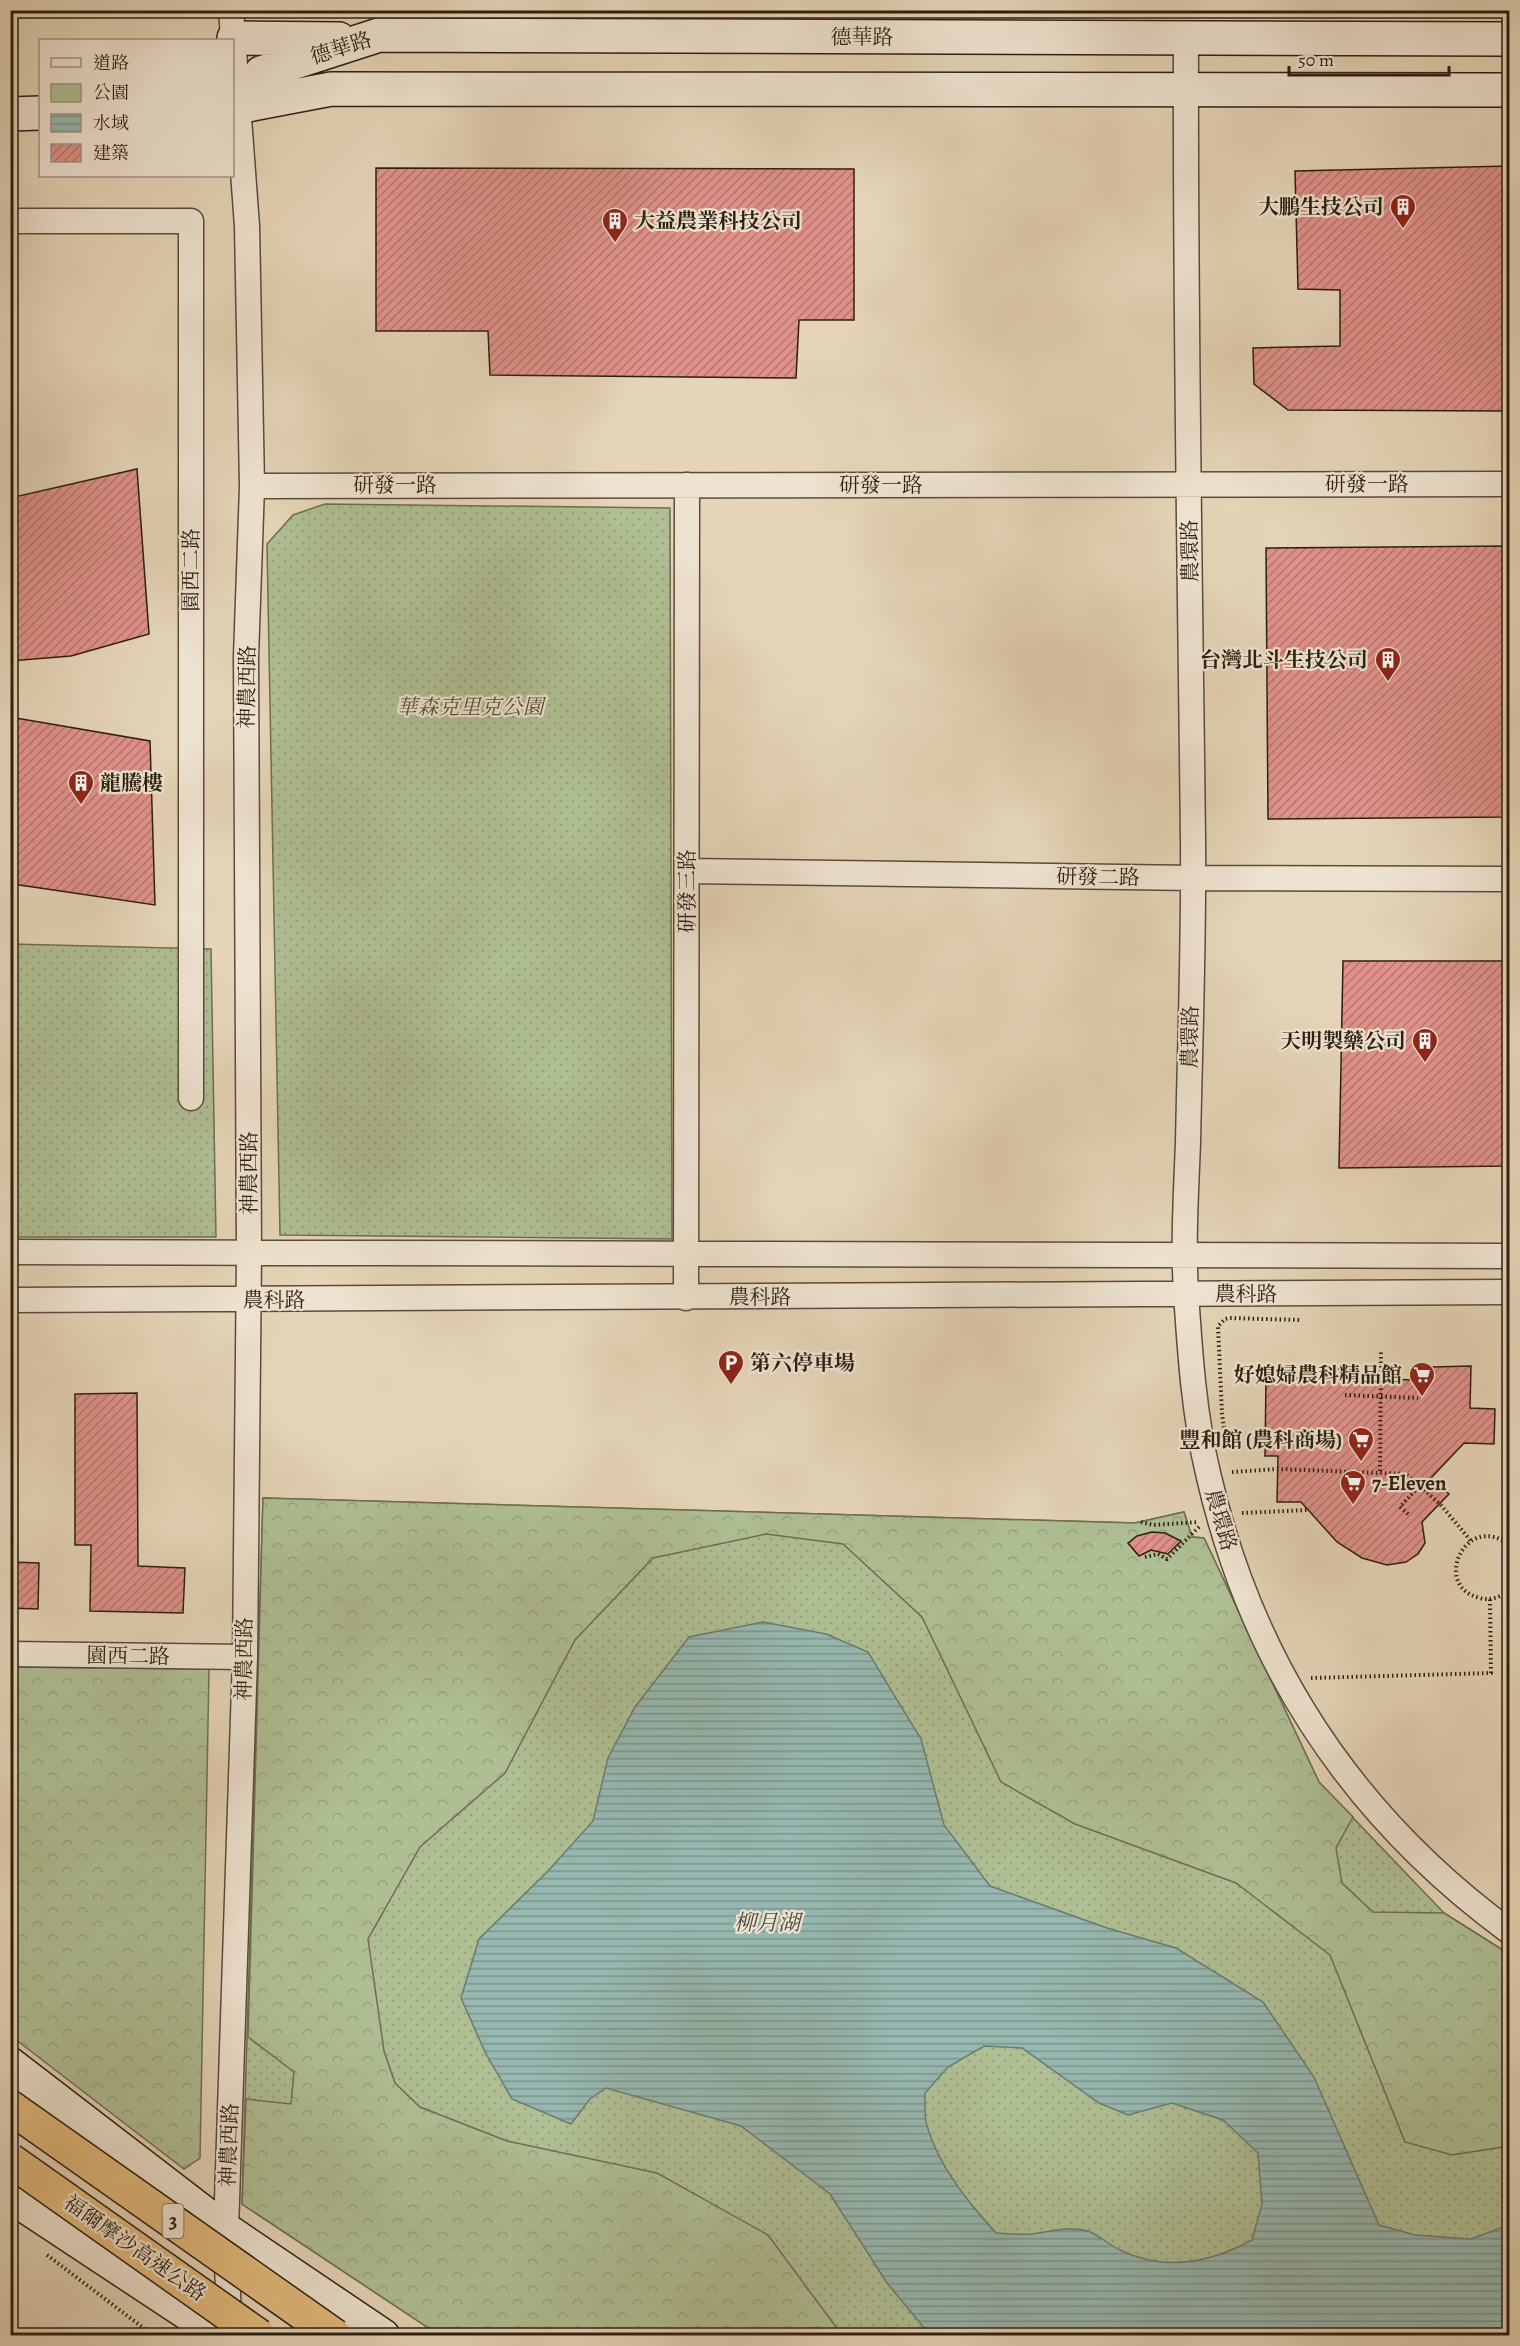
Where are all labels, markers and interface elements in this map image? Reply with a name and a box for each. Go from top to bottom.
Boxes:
street label: 德華路 [831,23,894,51]
street label: 德華路 [307,25,375,71]
legend [39,39,234,177]
scale bar [1289,39,1450,77]
text: 50 m [1298,48,1334,72]
text: 道路 [93,51,129,75]
text: 公園 [93,81,129,105]
text: 水域 [93,111,129,135]
text: 建築 [93,141,129,165]
building icon: 大鵬生技公司 [1388,192,1418,230]
place label: 大鵬生技公司 [1258,193,1384,221]
building icon: 大益農業科技公司 [600,206,630,244]
place label: 大益農業科技公司 [634,207,802,235]
street label: 研發一路 [1325,470,1409,498]
street label: 研發一路 [353,471,437,499]
street label: 研發一路 [839,471,923,499]
street label: 農環路 [1175,519,1205,583]
street label: 園西二路 [177,528,205,612]
street label: 神農西路 [232,645,262,729]
building icon: 台灣北斗生技公司 [1373,645,1403,683]
place label: 台灣北斗生技公司 [1200,646,1368,674]
park label: 華森克里克公園 [397,693,546,721]
building icon: 龍騰樓 [66,768,96,806]
place label: 龍騰樓 [100,769,163,797]
street label: 研發三路 [673,849,701,933]
street label: 研發二路 [1056,862,1140,892]
street label: 農環路 [1175,1005,1205,1069]
building icon: 天明製藥公司 [1410,1026,1440,1064]
place label: 天明製藥公司 [1280,1027,1406,1055]
street label: 神農西路 [235,1131,263,1215]
street label: 農科路 [1215,1280,1278,1308]
street label: 農科路 [729,1283,792,1311]
street label: 農科路 [243,1286,306,1314]
parking icon: 第六停車場 [716,1348,746,1386]
place label: 第六停車場 [750,1349,855,1377]
supermarket icon: 好媳婦農科精品館 [1407,1360,1437,1398]
place label: 好媳婦農科精品館 [1234,1361,1402,1389]
supermarket icon: 豐和館 (農科商場) [1346,1425,1376,1463]
place label: 豐和館 (農科商場) [1179,1426,1342,1454]
supermarket icon: 7-Eleven [1338,1468,1368,1506]
place label: 7-Eleven [1372,1469,1447,1497]
street label: 農環路 [1199,1486,1243,1554]
street label: 神農西路 [229,1617,259,1701]
street label: 園西二路 [86,1641,170,1671]
water label: 柳月湖 [734,1908,804,1938]
street label: 神農西路 [214,2103,244,2187]
street label: 福爾摩沙高速公路 [58,2188,212,2308]
road number: 3 [162,2204,184,2238]

